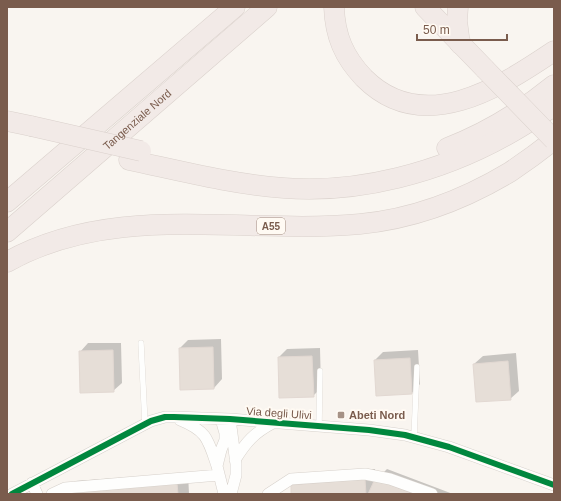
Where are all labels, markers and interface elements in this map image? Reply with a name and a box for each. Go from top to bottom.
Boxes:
scale bar [417,16,507,42]
text: 50 m [423,23,450,37]
street label: Tangenziale Nord [101,87,173,152]
road number: A55 [257,218,285,234]
street label: Via degli Ulivi [246,405,312,421]
place label: Abeti Nord [349,409,405,421]
marker: Abeti Nord [336,410,346,420]

